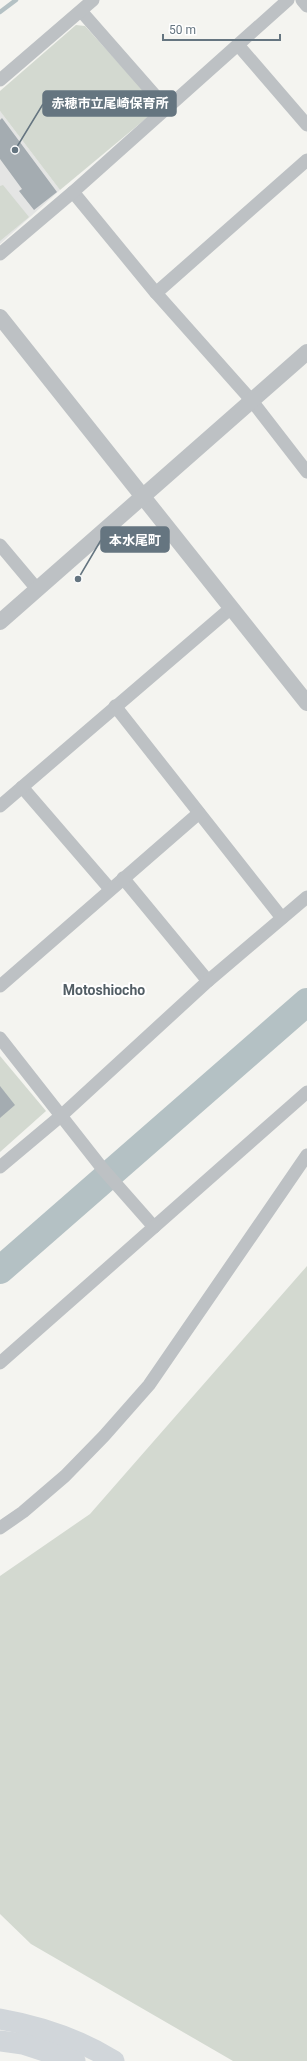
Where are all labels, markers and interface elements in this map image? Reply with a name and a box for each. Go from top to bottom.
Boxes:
scale bar [163,16,280,42]
text: 50 m [169,23,196,37]
callout: 赤穂市立尾崎保育所 [43,91,176,116]
text: 赤穂市立尾崎保育所 [51,96,169,111]
callout: 本水尾町 [101,527,169,552]
text: 本水尾町 [109,533,161,548]
district label: Motoshiocho [63,982,145,998]

